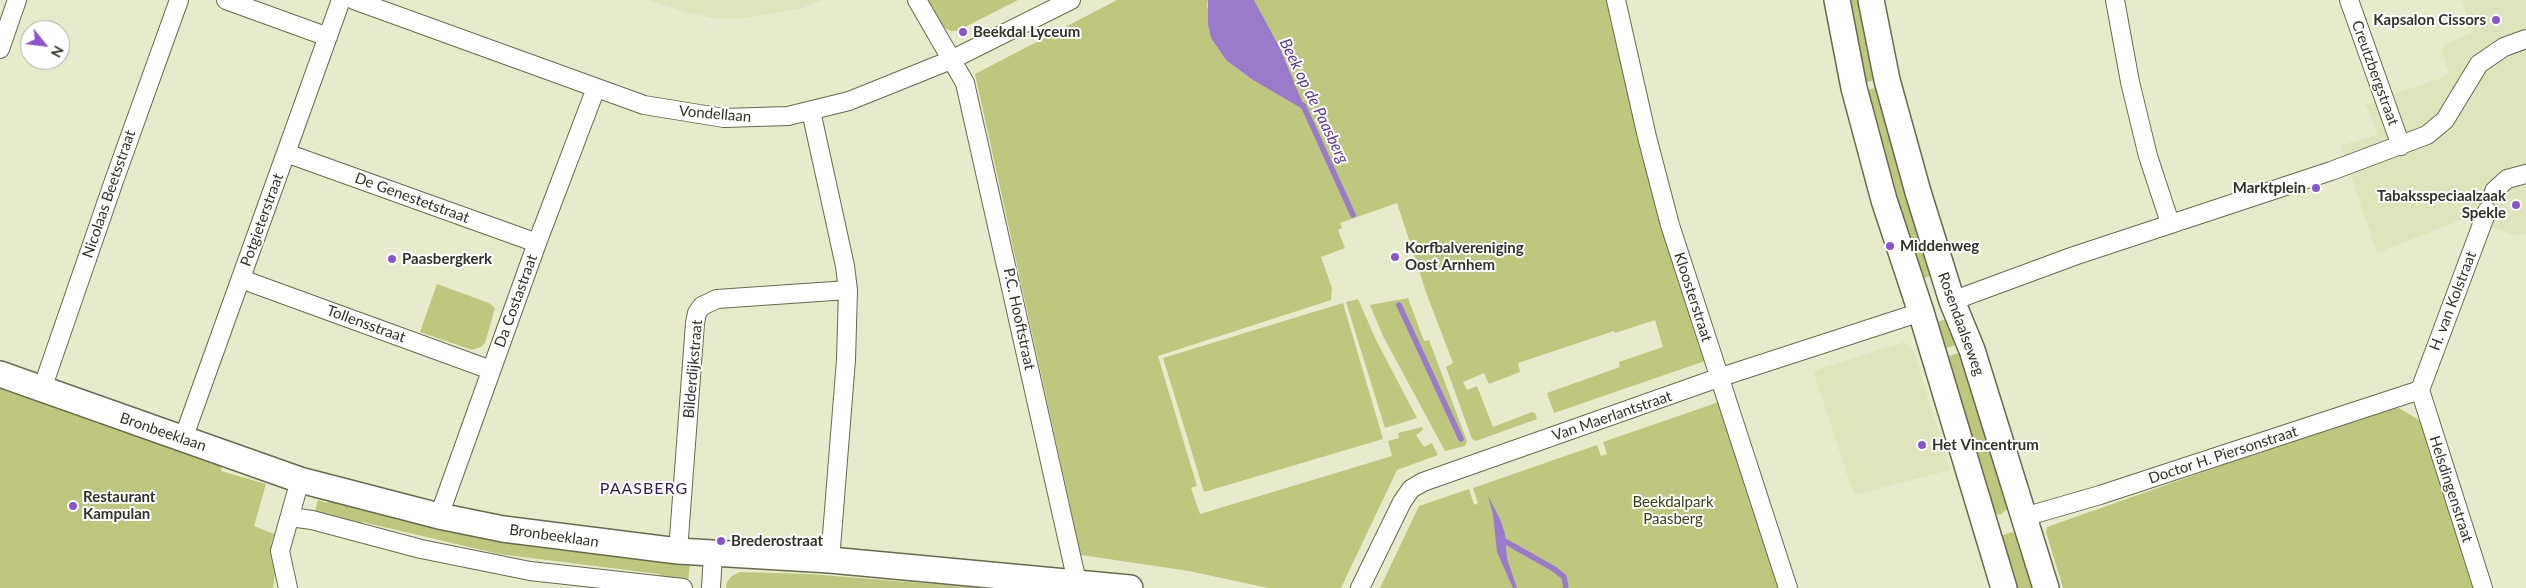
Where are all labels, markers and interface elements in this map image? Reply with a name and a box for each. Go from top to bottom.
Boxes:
place label: Kapsalon Cissors [2373,11,2486,29]
marker: Kapsalon Cissors [2490,14,2502,26]
street label: Creutzbergstraat [2348,18,2402,128]
north arrow [20,20,70,70]
place label: Beekdal Lyceum [973,23,1080,41]
marker: Beekdal Lyceum [957,26,969,38]
water label: Beek op de Paasberg [1275,35,1353,167]
text: N [48,43,68,61]
street label: Vondellaan [678,102,752,126]
street label: Nicolaas Beetsstraat [79,128,139,260]
street label: De Genestetstraat [352,169,472,227]
street label: Potgieterstraat [237,171,287,269]
place label: Marktplein [2233,179,2306,197]
marker: Marktplein [2310,182,2322,194]
place label: Tabaksspeciaalzaak Spekle [2377,187,2506,222]
marker: Tabaksspeciaalzaak Spekle [2510,199,2522,211]
place label: Middenweg [1900,237,1979,255]
place label: Korfbalvereniging Oost Arnhem [1405,239,1524,274]
marker: Middenweg [1884,240,1896,252]
street label: H. van Kolstraat [2426,249,2480,353]
place label: Paasbergkerk [402,250,492,268]
street label: Kloosterstraat [1670,250,1716,344]
marker: Korfbalvereniging Oost Arnhem [1389,251,1401,263]
street label: Da Costastraat [491,252,541,350]
marker: Paasbergkerk [386,253,398,265]
street label: P.C. Hooftstraat [999,266,1039,372]
street label: Rosendaalseweg [1934,270,1988,378]
street label: Tollensstraat [324,301,408,347]
street label: Bilderdijkstraat [680,319,706,419]
street label: Van Maerlantstraat [1550,387,1674,445]
street label: Bronbeeklaan [117,409,209,455]
street label: Doctor H. Piersonstraat [2146,422,2300,488]
street label: Helsdingenstraat [2425,433,2477,545]
place label: Het Vincentrum [1932,436,2039,454]
marker: Het Vincentrum [1916,439,1928,451]
district label: PAASBERG [599,479,689,499]
place label: Restaurant Kampulan [83,488,155,523]
park label: Beekdalpark Paasberg [1633,493,1713,528]
marker: Restaurant Kampulan [67,500,79,512]
street label: Bronbeeklaan [508,521,600,551]
place label: Brederostraat [731,532,823,550]
marker: Brederostraat [715,535,727,547]

